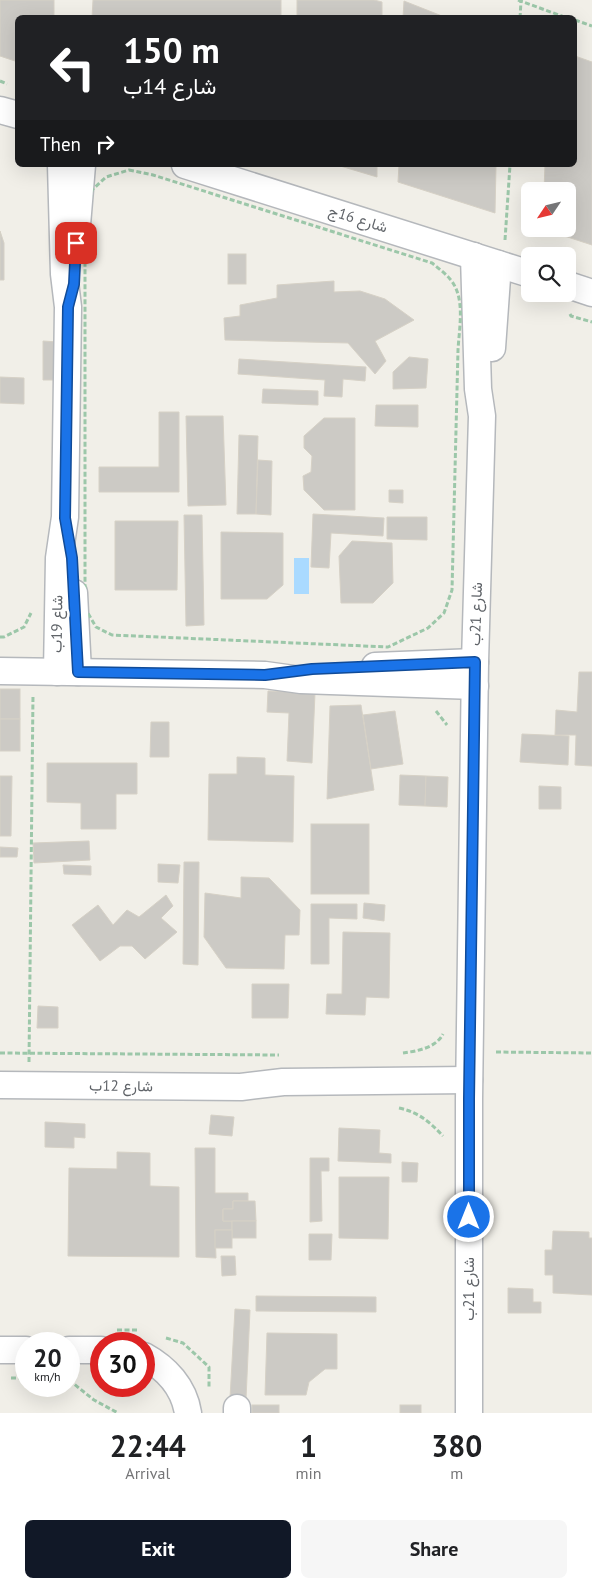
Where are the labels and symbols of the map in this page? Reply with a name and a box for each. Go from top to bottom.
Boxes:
north arrow [521,182,576,238]
street label: شارع 16ج [326,201,390,238]
pin [55,222,97,264]
street label: شارع 21ب [465,582,488,646]
street label: شاع 19ب [46,595,69,653]
street label: شارع 12ب [89,1075,153,1098]
position arrow [442,1190,494,1242]
street label: شارع 21ب [459,1257,480,1321]
speed limit sign: 30 [90,1332,155,1397]

